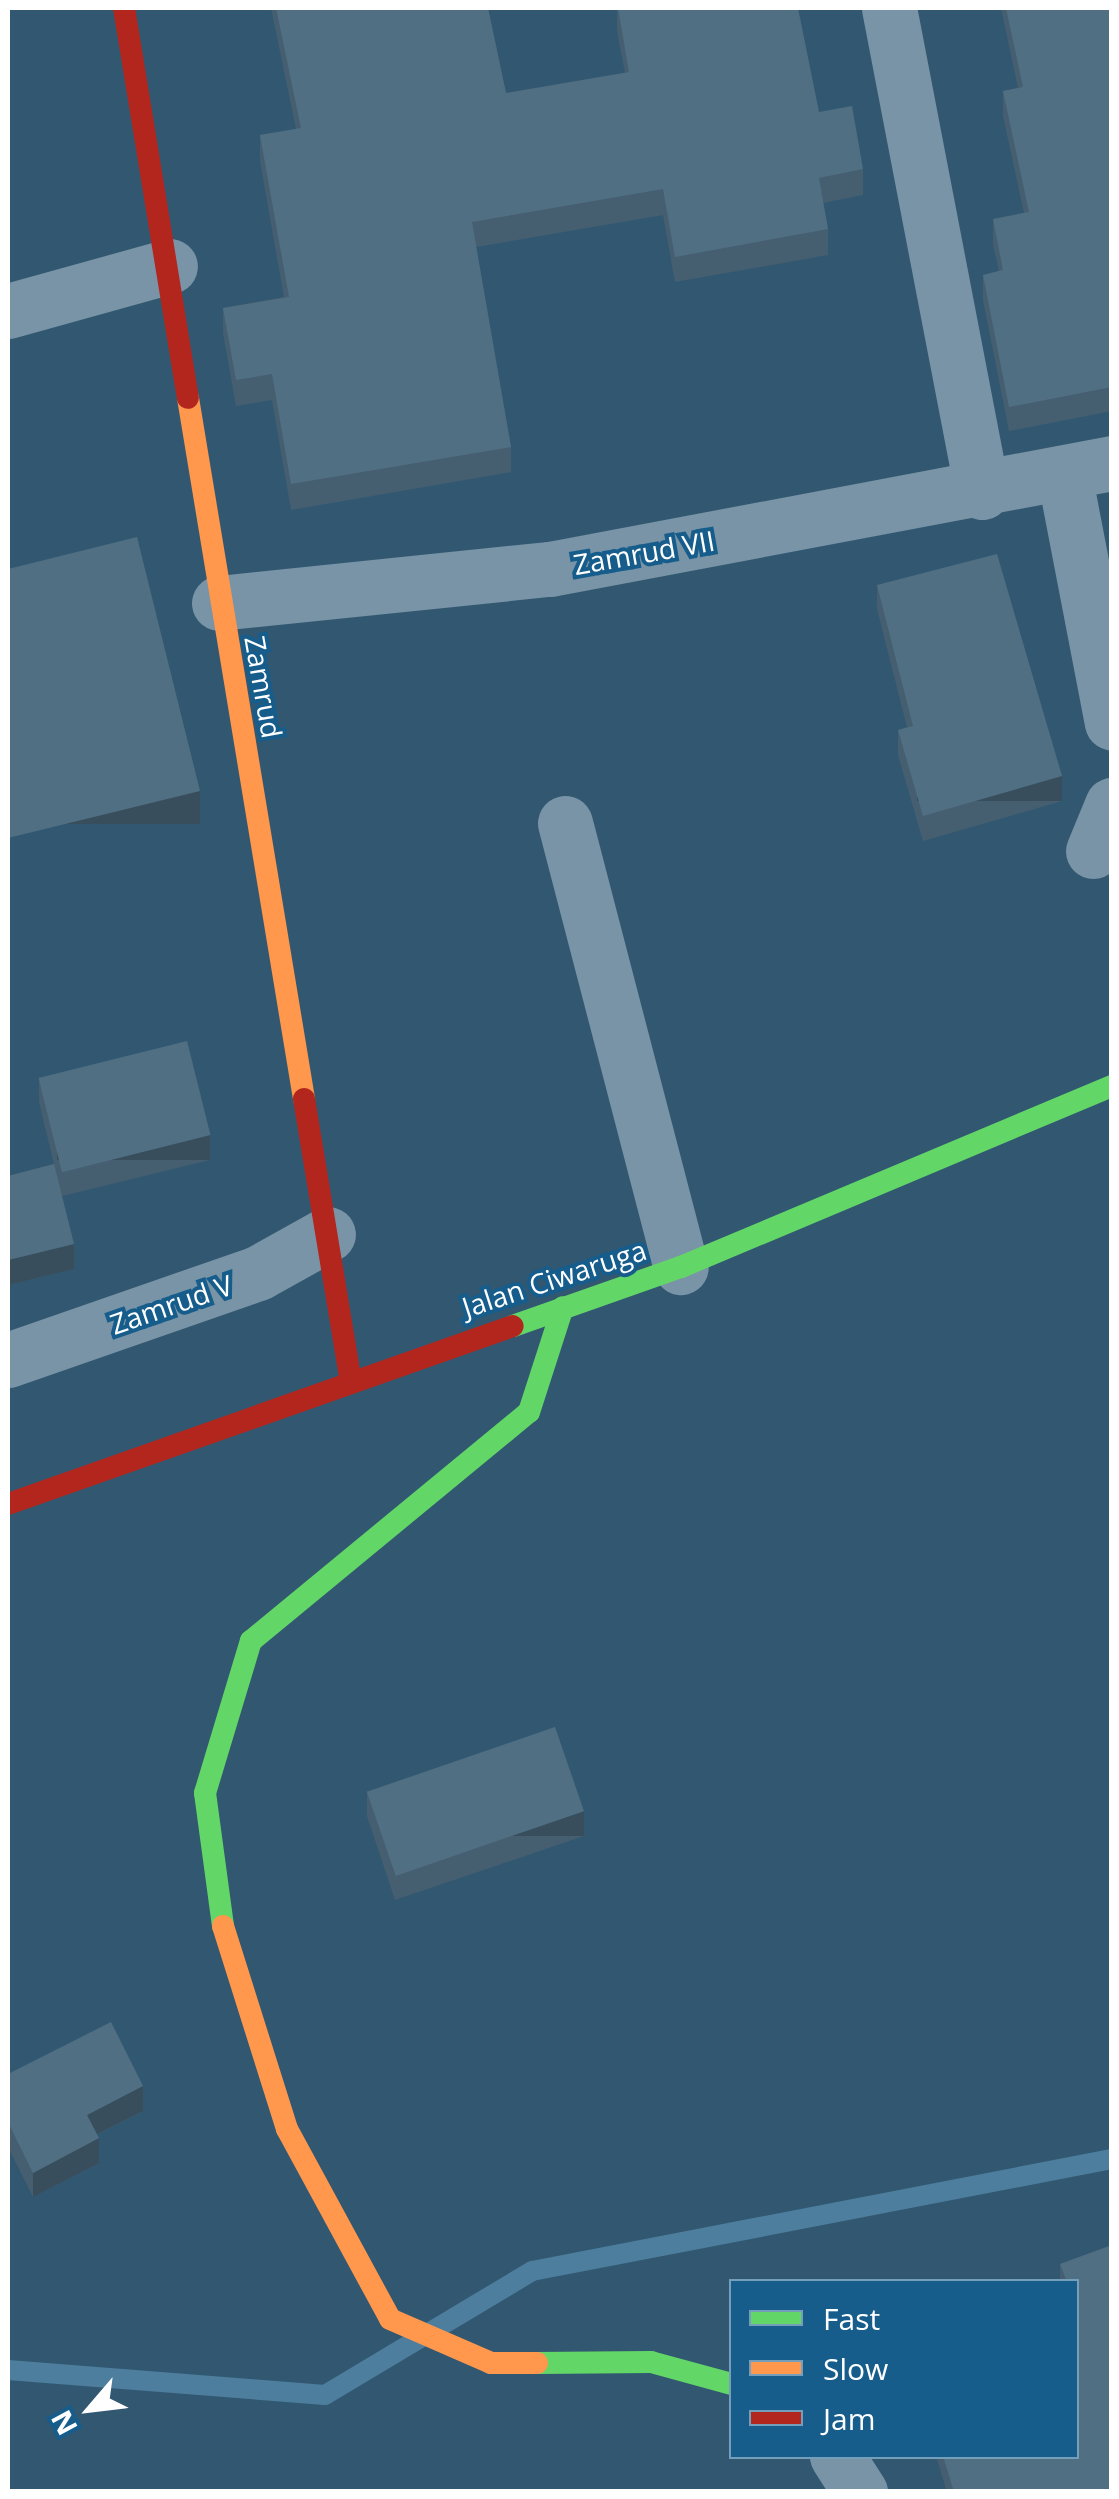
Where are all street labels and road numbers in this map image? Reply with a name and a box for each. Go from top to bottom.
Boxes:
street label: Zamrud VII [571,523,717,581]
street label: Zamrud [238,633,290,741]
street label: Jalan Ciwaruga [458,1232,650,1324]
street label: Zamrud V [105,1267,237,1341]

